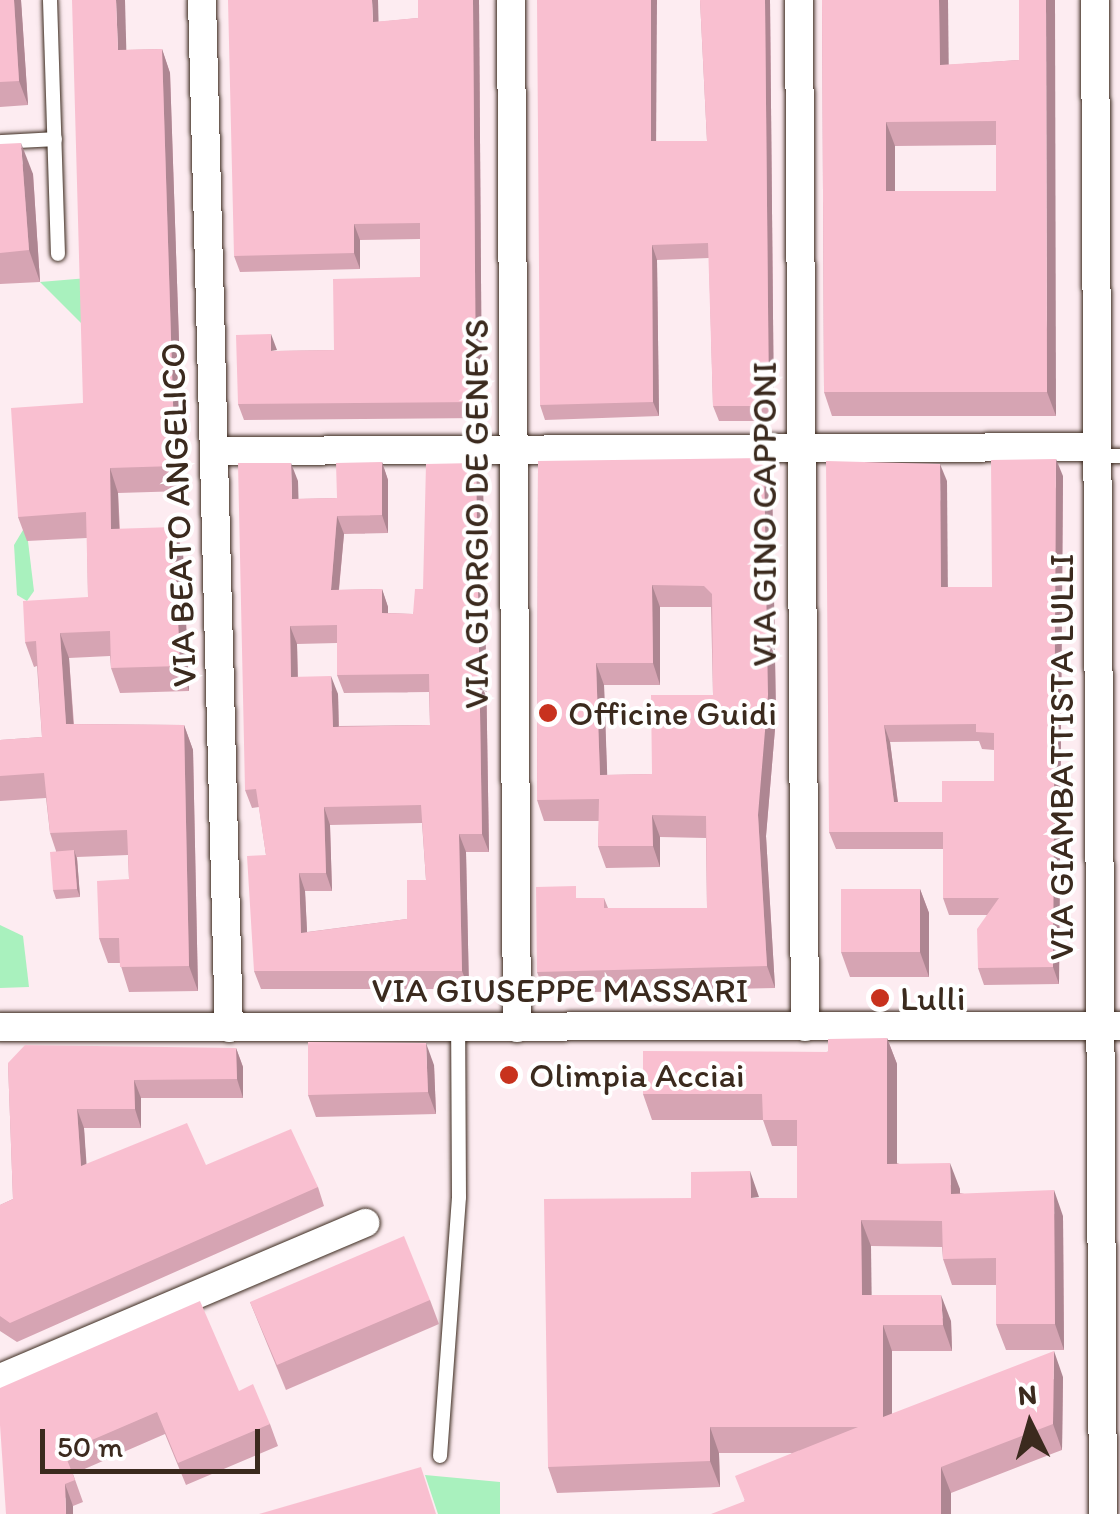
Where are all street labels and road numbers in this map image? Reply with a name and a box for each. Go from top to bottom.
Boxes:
street label: VIA GIORGIO DE GENEYS [455,316,497,712]
street label: VIA BEATO ANGELICO [151,340,205,690]
street label: VIA GINO CAPPONI [743,361,785,667]
street label: VIA GIAMBATTISTA LULLI [1040,555,1082,959]
street label: VIA GIUSEPPE MASSARI [372,969,748,1011]

